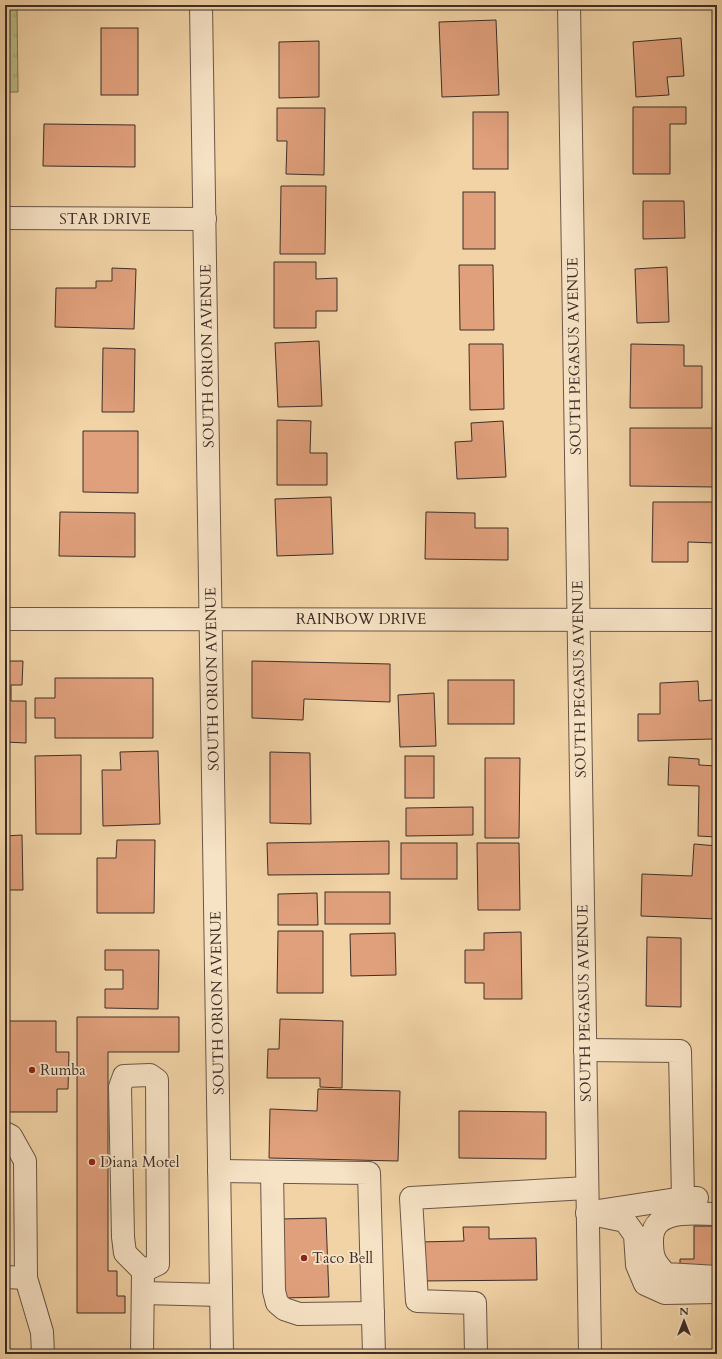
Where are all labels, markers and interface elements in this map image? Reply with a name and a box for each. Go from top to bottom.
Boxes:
street label: STAR DRIVE [59,209,151,229]
street label: SOUTH PEGASUS AVENUE [562,257,586,455]
street label: SOUTH ORION AVENUE [195,264,219,448]
street label: SOUTH PEGASUS AVENUE [567,580,591,778]
street label: SOUTH ORION AVENUE [200,587,224,771]
street label: RAINBOW DRIVE [296,609,426,629]
street label: SOUTH PEGASUS AVENUE [572,904,596,1102]
street label: SOUTH ORION AVENUE [205,911,229,1095]
place label: Rumba [40,1060,86,1080]
marker: Rumba [27,1065,37,1075]
place label: Diana Motel [100,1152,180,1172]
marker: Diana Motel [87,1157,97,1167]
place label: Taco Bell [312,1248,373,1268]
marker: Taco Bell [299,1253,309,1263]
north arrow [664,1301,704,1341]
text: N [679,1304,689,1319]

